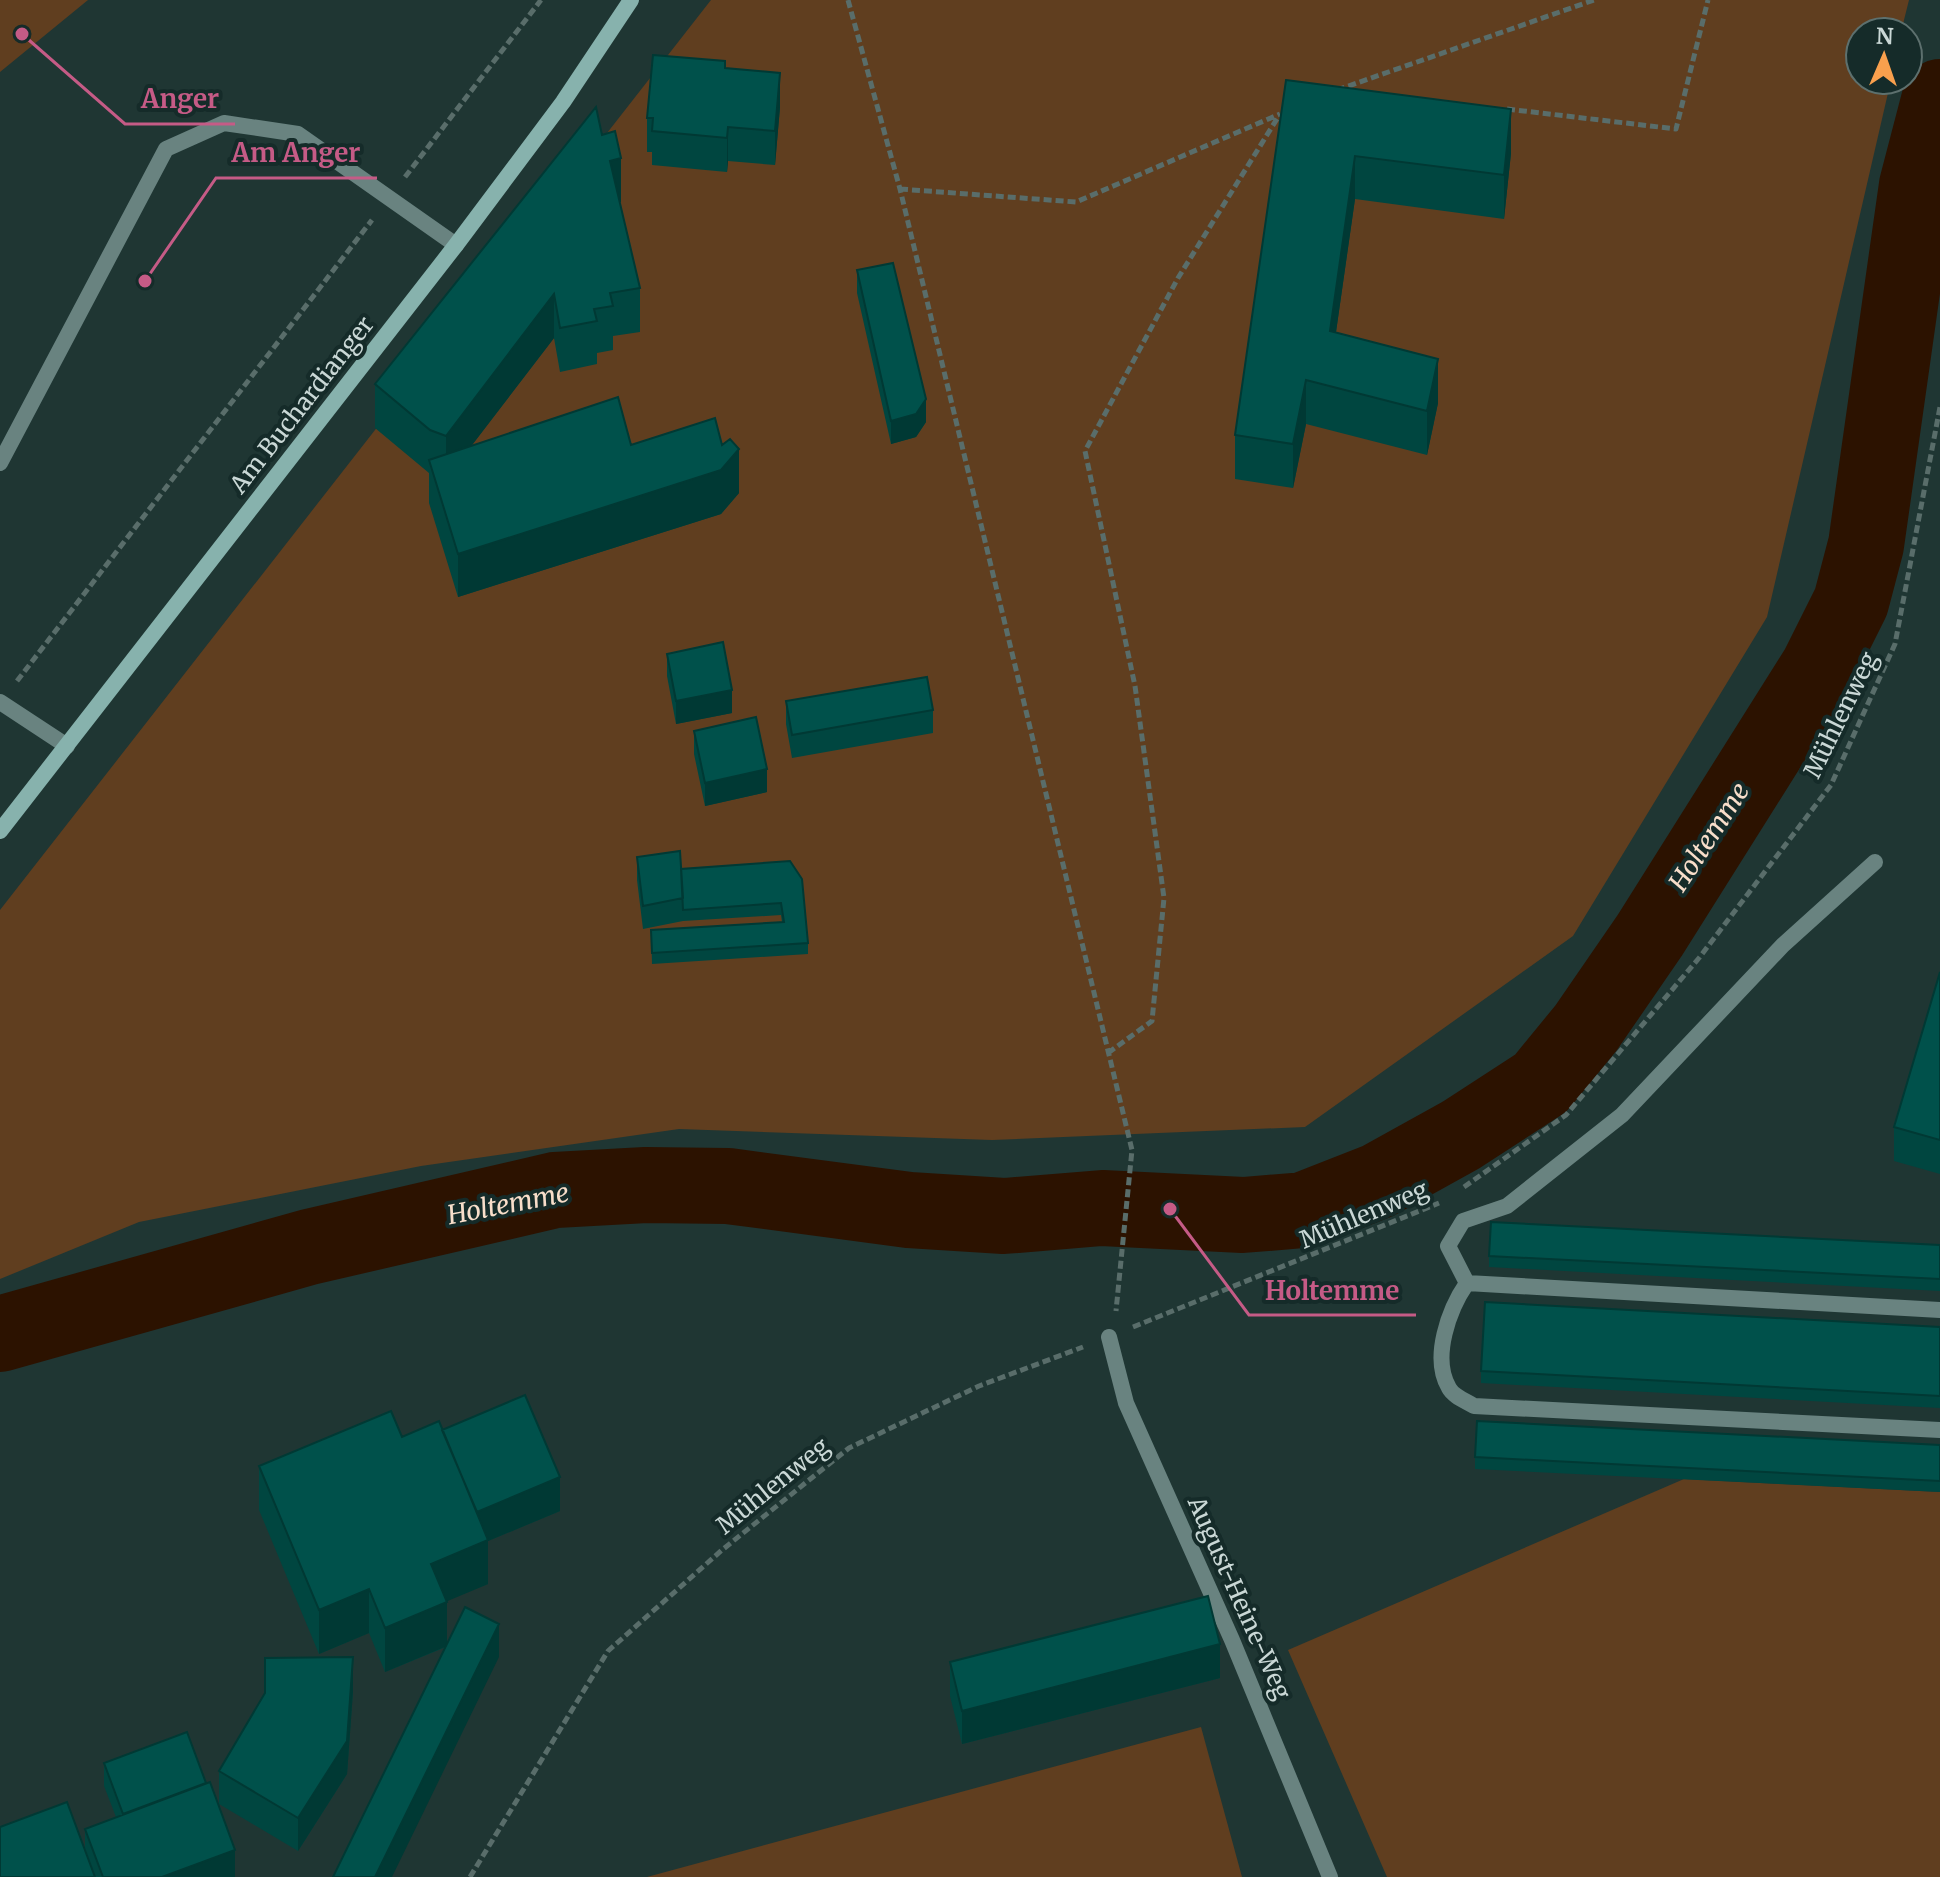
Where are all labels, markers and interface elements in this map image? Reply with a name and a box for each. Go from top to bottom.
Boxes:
north arrow [1844,16,1924,96]
text: N [1876,22,1894,50]
callout: Anger [125,74,235,124]
text: Anger [140,82,219,115]
callout: Am Anger [216,128,377,178]
text: Am Anger [231,136,360,169]
street label: Am Buchardianger [222,310,381,500]
street label: Mühlenweg [1797,646,1885,783]
water label: Holtemme [1661,776,1756,898]
street label: Mühlenweg [1295,1173,1433,1255]
water label: Holtemme [443,1176,572,1232]
callout: Holtemme [1249,1265,1416,1315]
text: Holtemme [1265,1274,1399,1307]
street label: Mühlenweg [710,1430,836,1541]
street label: August-Heine-Weg [1180,1491,1298,1705]

